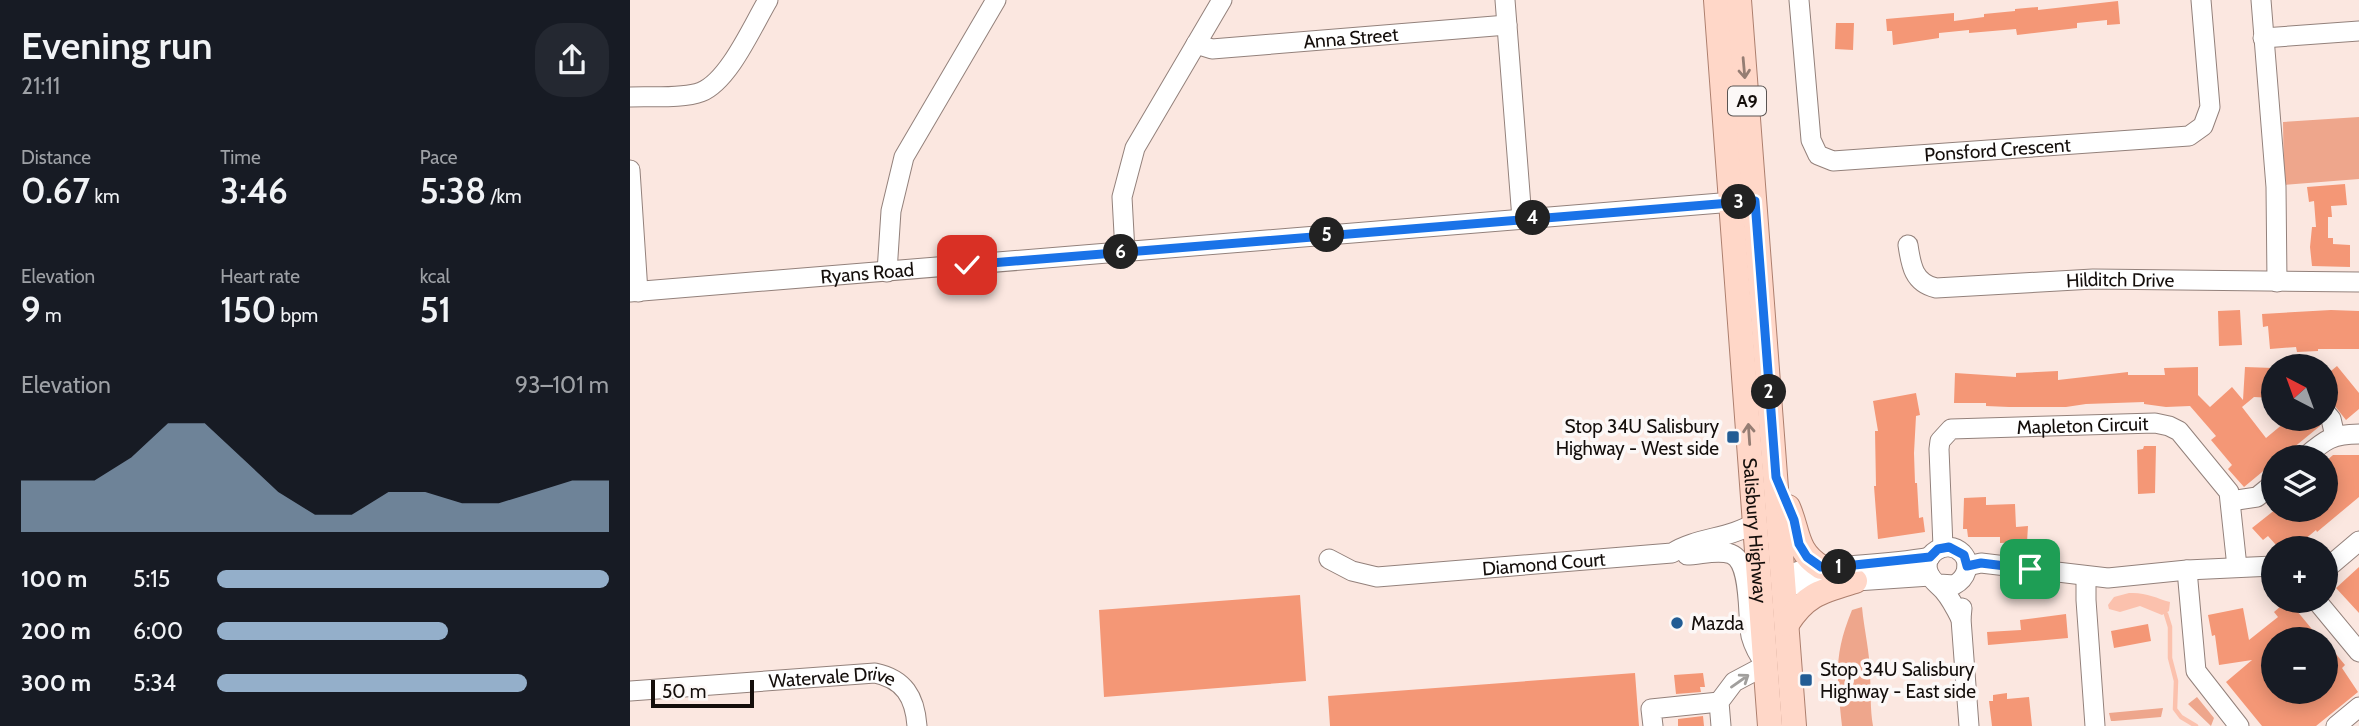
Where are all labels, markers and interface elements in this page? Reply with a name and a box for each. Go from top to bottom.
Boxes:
text: Evening run [21,22,213,69]
street label: Anna Street [1302,22,1400,53]
button: share [535,23,609,97]
one-way arrow [1738,56,1751,79]
text: 21:11 [21,72,60,100]
road number: A9 [1728,86,1766,116]
street label: Ponsford Crescent [1923,133,2072,166]
text: Distance [21,146,91,169]
text: Time [220,146,261,169]
text: Pace [420,146,458,169]
text: 0.67 [21,169,90,212]
text: 3:46 [220,169,288,212]
text: 5:38 [420,169,486,212]
pin: 3 [1722,184,1756,220]
text: km [90,185,120,208]
text: /km [486,185,522,208]
text: 3 [1733,190,1744,213]
pin: 4 [1516,200,1550,235]
text: 4 [1527,206,1538,229]
pin: 5 [1310,218,1344,252]
text: 5 [1321,223,1332,246]
pin: 6 [1104,234,1138,270]
pin [937,235,997,295]
text: 6 [1115,240,1126,263]
icon: check [948,246,986,284]
street label: Ryans Road [819,257,915,288]
text: Elevation [21,265,95,288]
text: Heart rate [220,265,300,288]
text: kcal [420,265,450,288]
street label: Hilditch Drive [2065,267,2175,292]
text: 9 [21,288,41,331]
text: 150 [220,288,276,331]
text: 51 [420,288,451,331]
text: m [41,304,62,327]
text: bpm [276,304,318,327]
north arrow [2261,354,2338,430]
map controls [2261,354,2338,704]
text: Elevation [21,371,111,399]
text: 93–101 m [515,371,609,399]
pin: 2 [1752,374,1786,410]
text: 2 [1763,380,1774,403]
street label: Mapleton Circuit [2016,412,2149,439]
place label: Stop 34U Salisbury Highway - West side [1556,415,1719,460]
one-way arrow [1742,423,1755,445]
marker: Stop 34U Salisbury Highway - West side [1725,429,1741,445]
button: layers [2261,445,2338,522]
street label: Salisbury Highway [1739,457,1772,605]
button: + [2261,536,2338,613]
pin [2000,539,2060,599]
street label: Diamond Court [1481,547,1607,580]
pin: 1 [1822,550,1856,584]
icon: arrive [2011,550,2049,588]
text: 1 [1835,555,1842,578]
text: 100 m [21,565,87,593]
text: 5:15 [133,565,170,593]
place label: Mazda [1691,612,1744,635]
marker: Mazda [1669,615,1685,631]
text: 200 m [21,617,91,645]
text: 6:00 [133,617,183,645]
button: − [2261,627,2338,704]
place label: Stop 34U Salisbury Highway - East side [1820,658,1976,703]
street label: Watervale Drive [768,661,900,692]
text: 300 m [21,669,91,697]
text: 5:34 [133,669,176,697]
marker: Stop 34U Salisbury Highway - East side [1798,672,1814,688]
one-way arrow [1730,673,1749,688]
scale bar [651,677,754,709]
text: 50 m [662,680,706,703]

